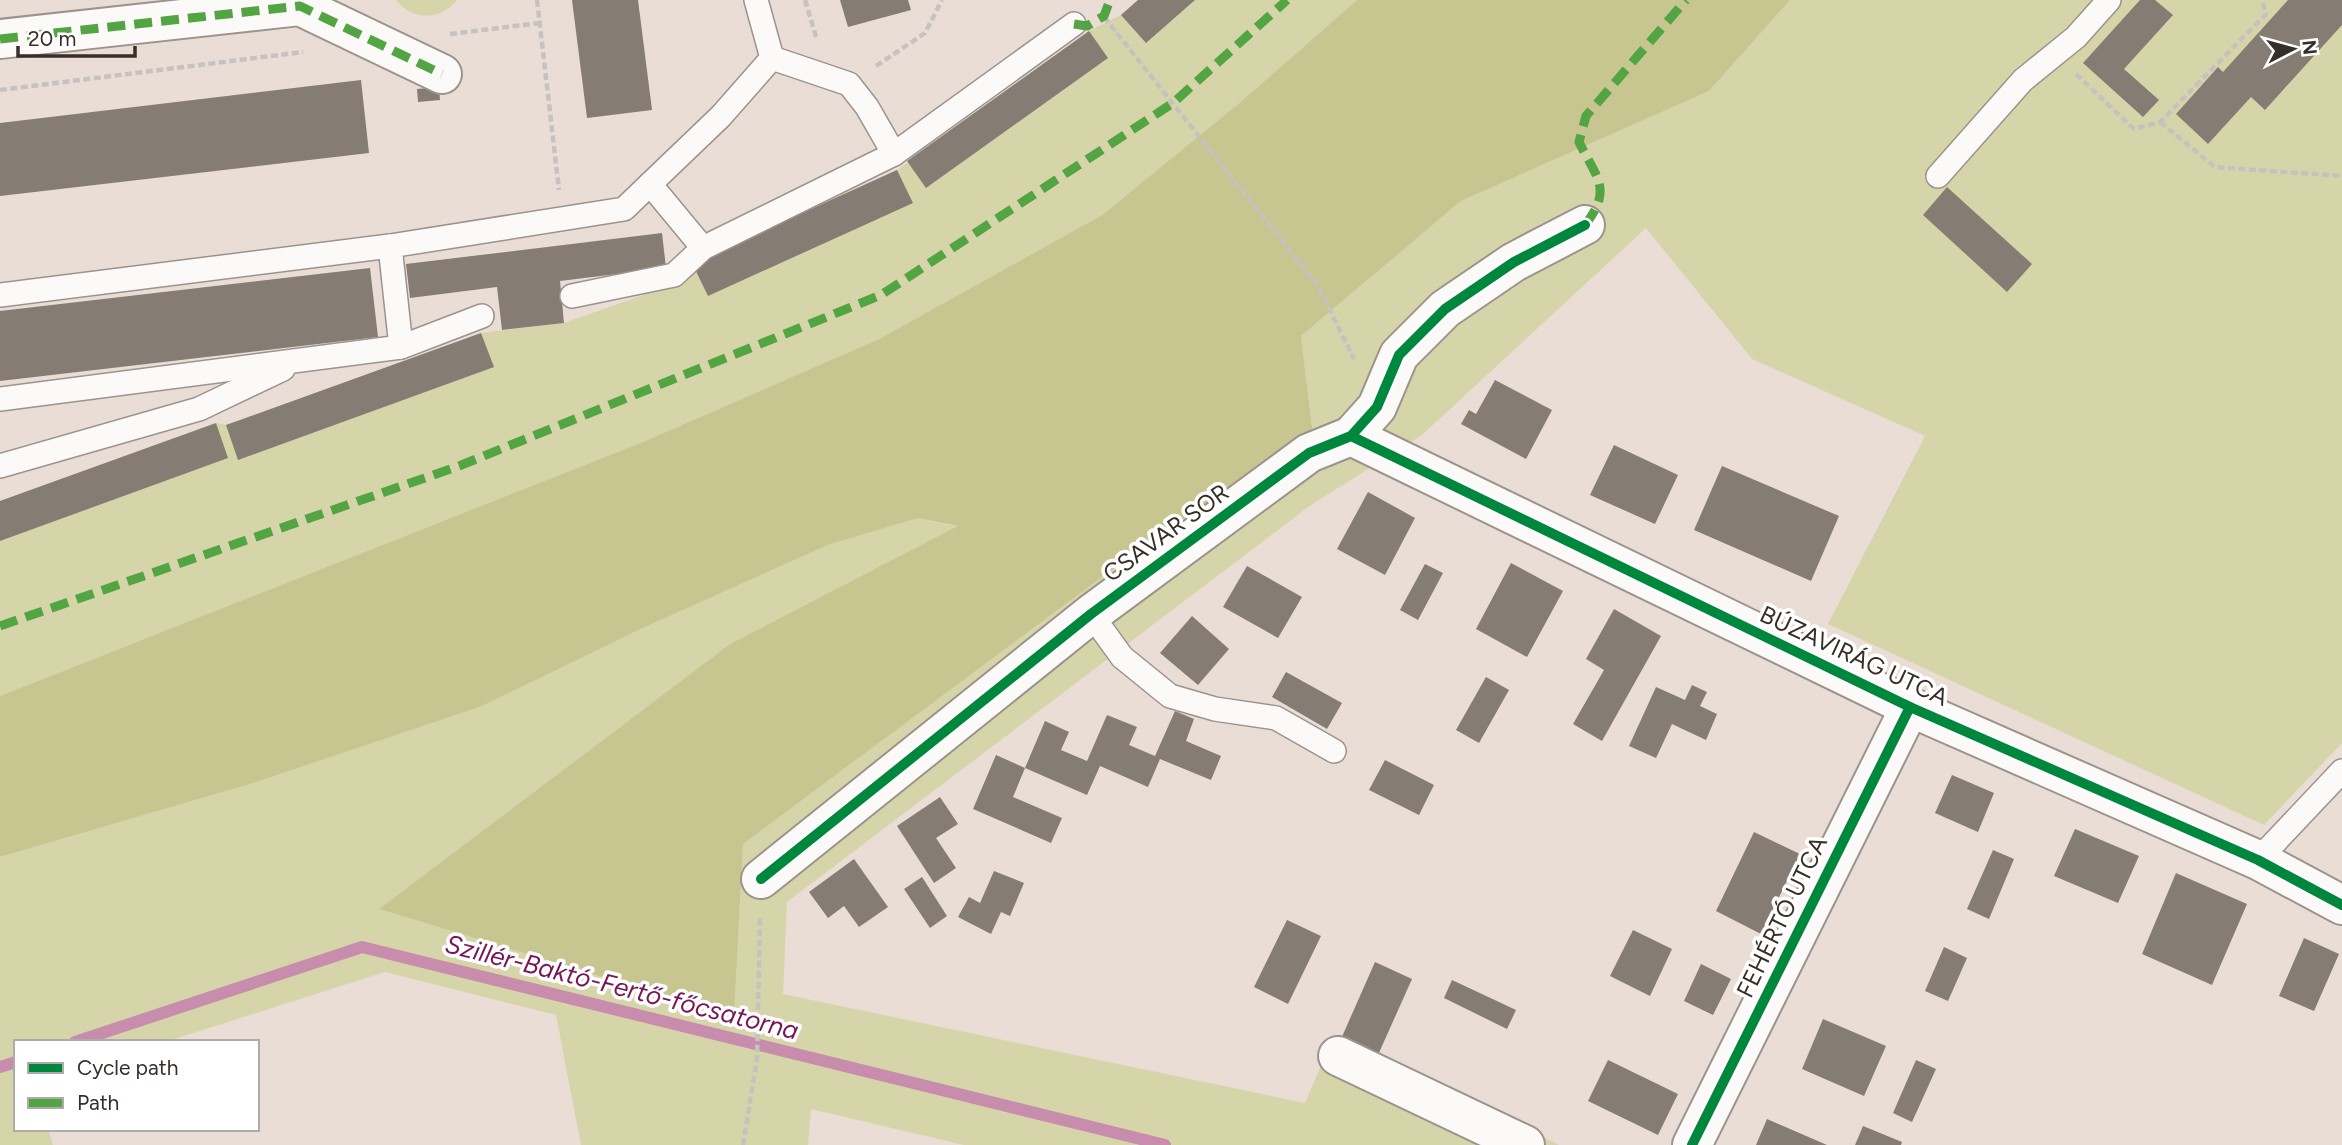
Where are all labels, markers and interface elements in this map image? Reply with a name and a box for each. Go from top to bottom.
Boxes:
scale bar [18,14,135,58]
north arrow [2258,14,2328,84]
text: 20 m [28,26,76,51]
text: N [2297,39,2322,56]
street label: CSAVAR SOR [1097,477,1234,588]
street label: BÚZAVIRÁG UTCA [1755,599,1954,712]
street label: FEHÉRTÓ UTCA [1730,831,1833,1002]
water label: Szillér-Baktó-Fertő-főcsatorna [442,928,802,1046]
legend [14,1040,259,1131]
text: Cycle path [77,1055,178,1080]
text: Path [77,1090,119,1115]

